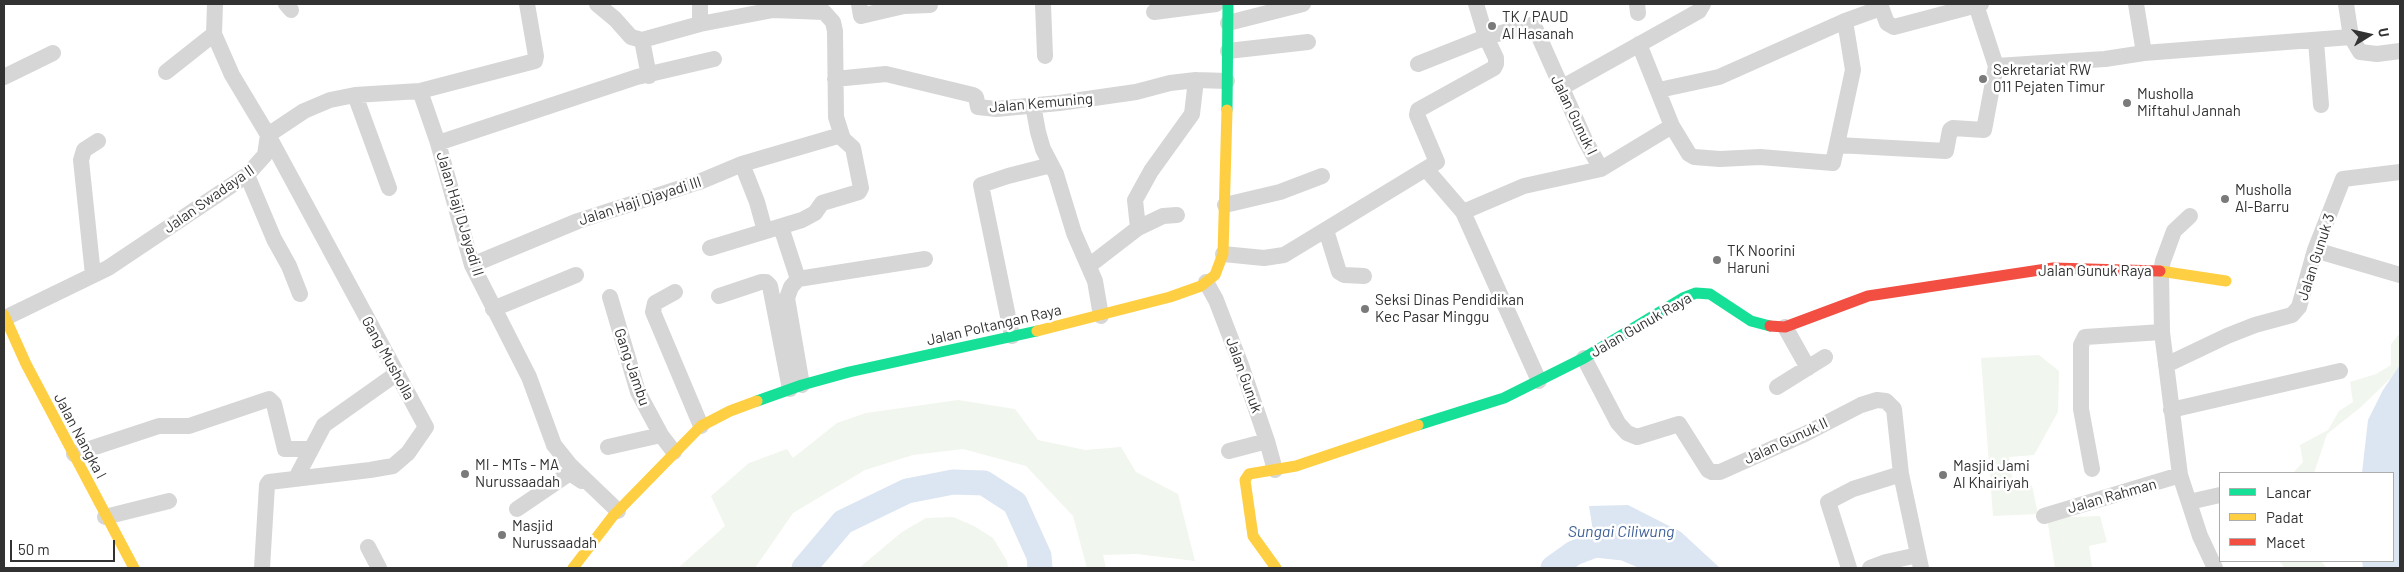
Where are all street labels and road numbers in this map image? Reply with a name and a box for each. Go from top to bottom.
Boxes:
street label: Jalan Gunuk I [1547,72,1601,158]
street label: Jalan Kemuning [988,90,1094,116]
street label: Jalan Haji DJayadi II [433,150,487,278]
street label: Jalan Swadaya II [160,161,258,237]
street label: Jalan Haji Djayadi III [576,173,704,229]
street label: Jalan Gunuk 3 [2294,211,2338,303]
street label: Jalan Gunuk Raya [2038,262,2152,280]
street label: Jalan Gunuk Raya [1587,289,1695,361]
street label: Jalan Poltangan Raya [925,301,1063,349]
street label: Gang Musholla [358,313,418,403]
street label: Gang Jambu [610,326,654,408]
street label: Jalan Gunuk [1222,335,1266,415]
street label: Jalan Nangka I [50,390,110,482]
street label: Jalan Gunuk II [1741,414,1831,468]
street label: Jalan Rahman [2065,475,2159,517]

